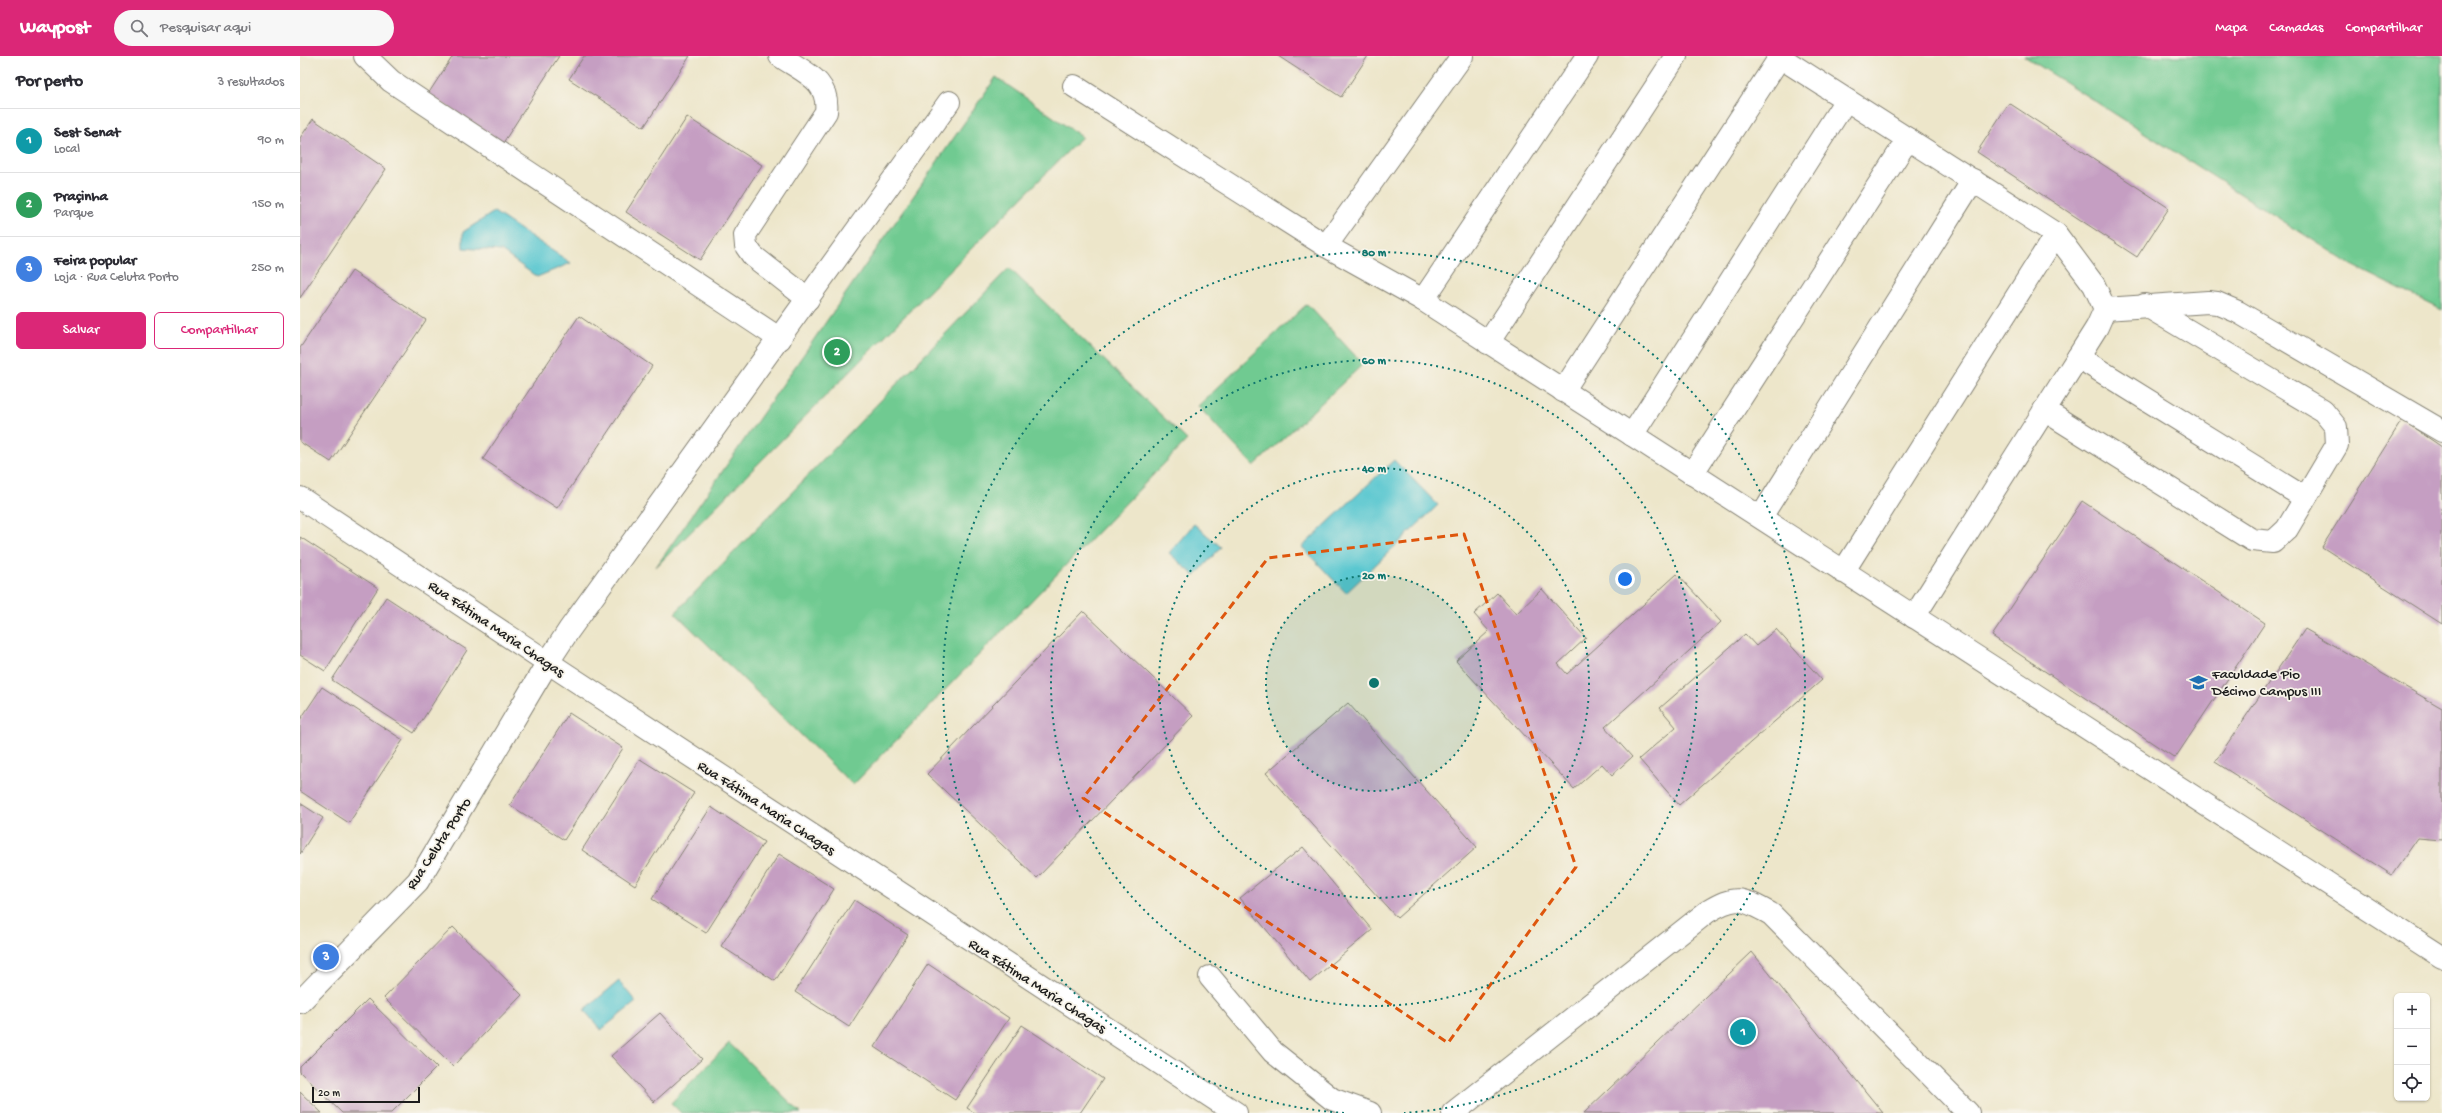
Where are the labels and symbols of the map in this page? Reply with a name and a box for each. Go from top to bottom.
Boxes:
text: 80 m [1362,247,1387,261]
pin: 2 [824,337,850,367]
text: 60 m [1362,355,1387,369]
text: 40 m [1361,463,1386,477]
your location [1615,569,1635,589]
text: 20 m [1362,570,1387,584]
street label: Rua Fátima Maria Chagas [424,577,568,682]
place label: Faculdade Pio Décimo Campus III [2211,666,2321,701]
school or university icon: Faculdade Pio Décimo Campus III [2189,672,2209,692]
centre of rings [1367,676,1381,690]
street label: Rua Fátima Maria Chagas [694,757,839,860]
street label: Rua Celuta Porto [403,794,476,894]
street label: Rua Fátima Maria Chagas [965,935,1110,1038]
pin: 3 [313,942,339,972]
pin: 1 [1730,1017,1756,1047]
scale bar [312,1085,420,1104]

